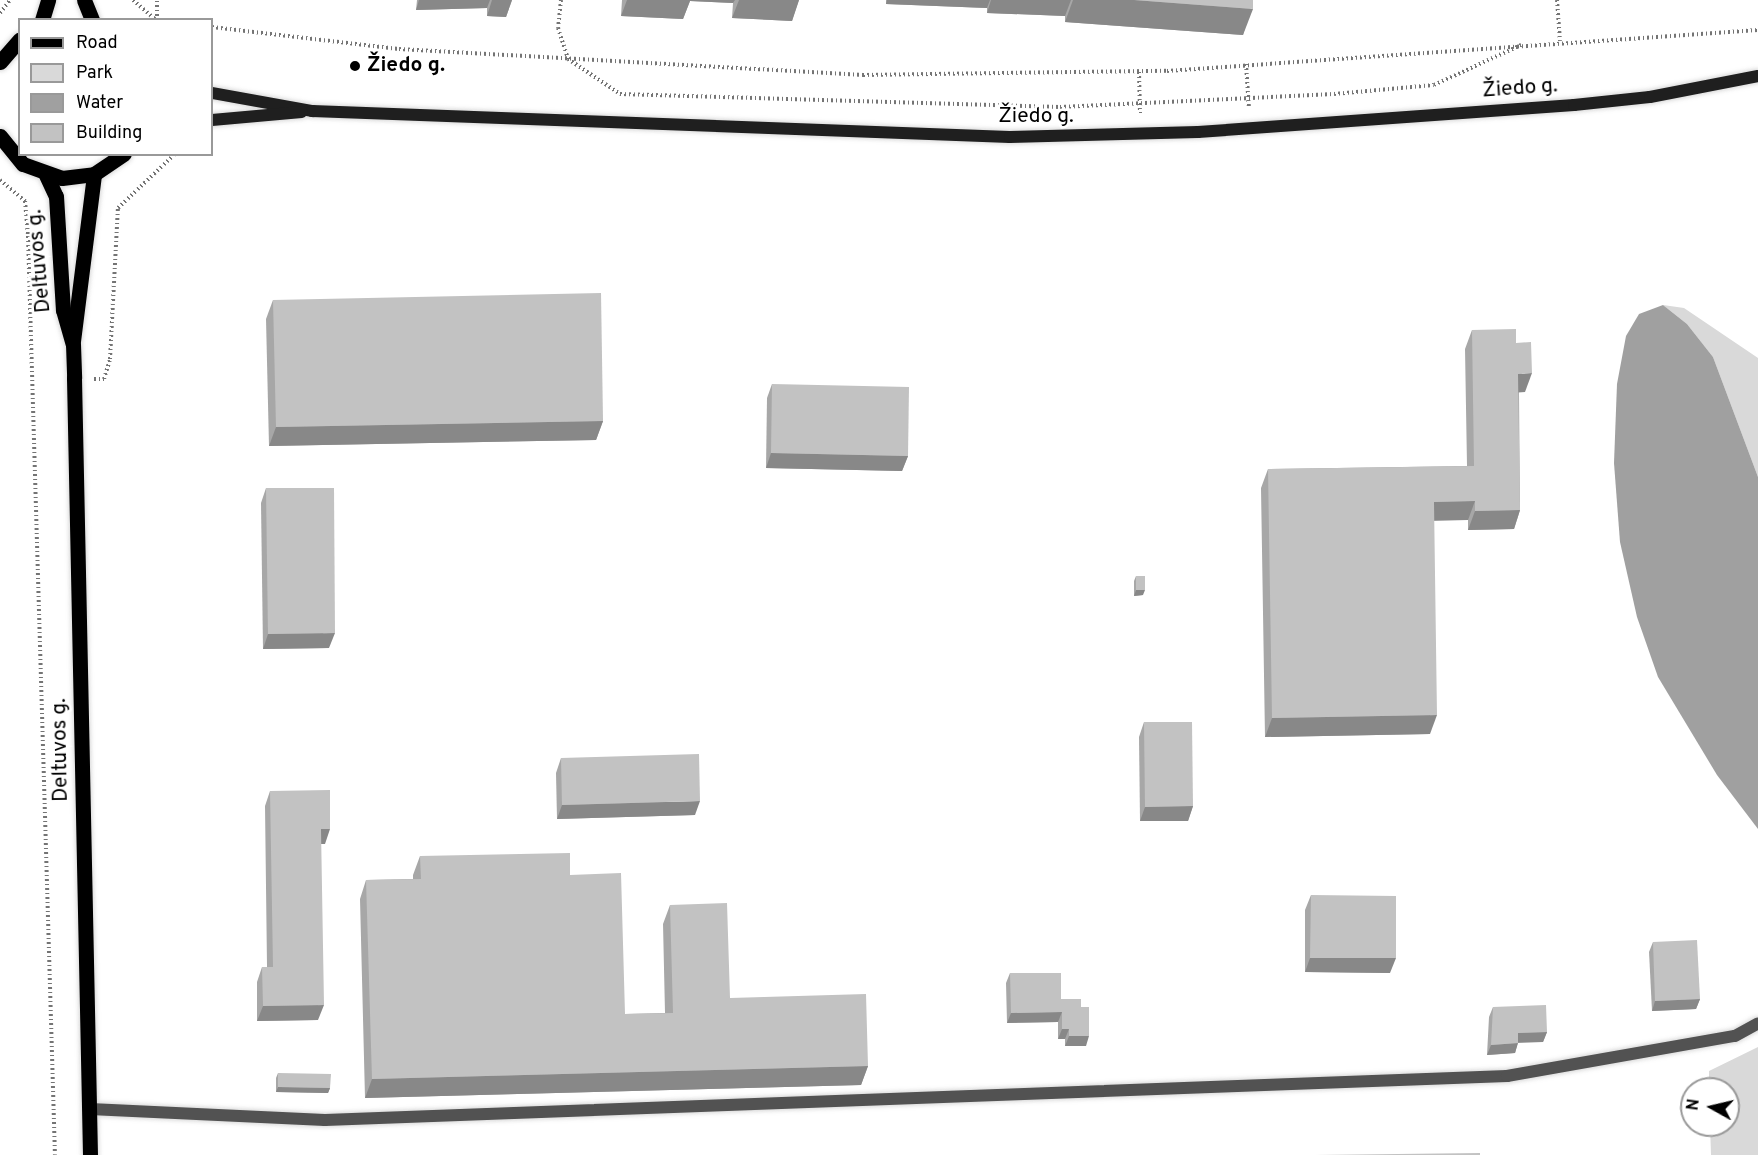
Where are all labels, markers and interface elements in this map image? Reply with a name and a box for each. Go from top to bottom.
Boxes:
legend [18,18,213,156]
text: Road [76,32,118,55]
place label: Žiedo g. [367,53,445,79]
marker: Žiedo g. [348,59,362,73]
text: Park [76,62,113,85]
street label: Žiedo g. [1481,74,1559,104]
text: Water [76,92,123,115]
street label: Žiedo g. [998,104,1074,130]
text: Building [76,122,142,145]
street label: Deltuvos g. [23,208,57,314]
street label: Deltuvos g. [47,698,75,802]
north arrow [1680,1077,1740,1137]
text: N [1683,1098,1705,1112]

